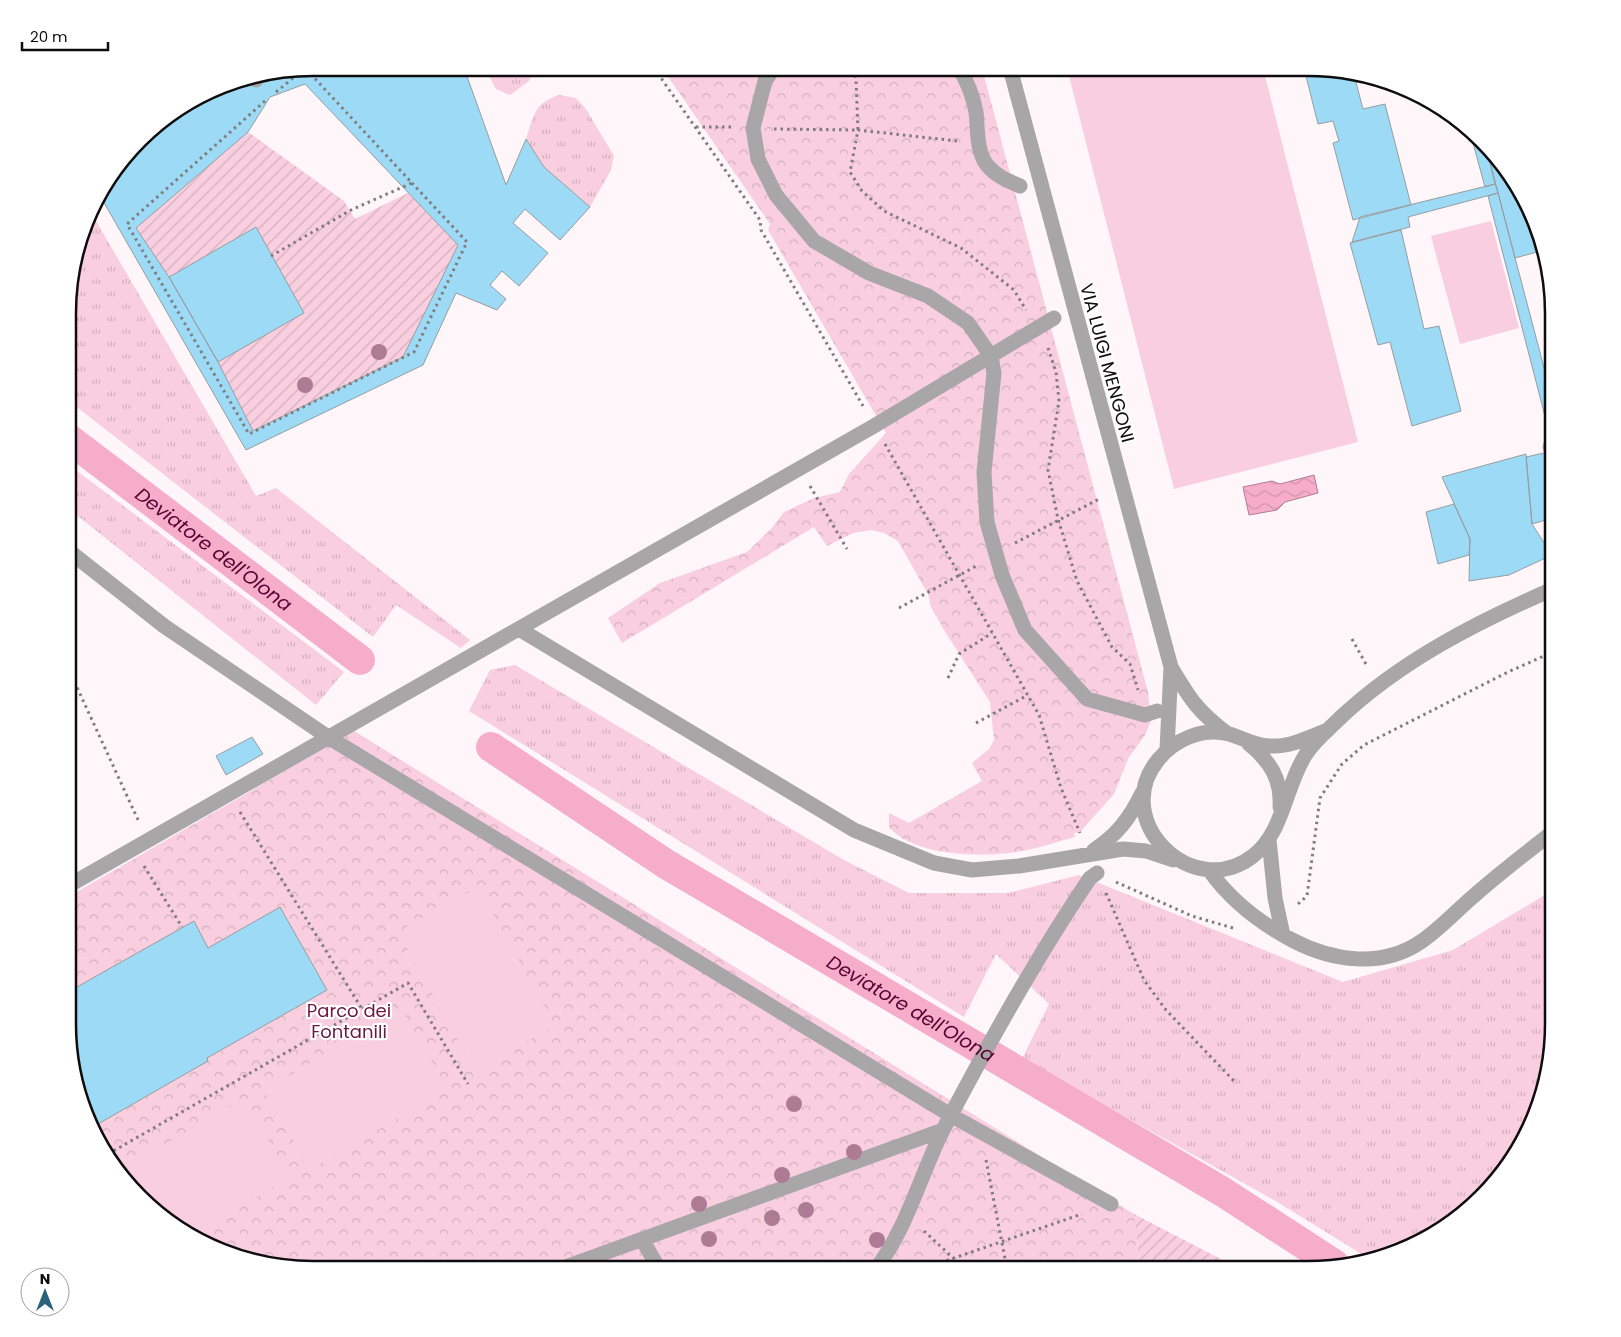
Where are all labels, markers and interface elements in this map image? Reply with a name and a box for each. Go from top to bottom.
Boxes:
scale bar [22,20,109,52]
text: 20 m [30,26,68,47]
street label: VIA LUIGI MENGONI [1074,281,1141,445]
water label: Deviatore dell'Olona [129,481,298,618]
water label: Deviatore dell'Olona [822,949,1000,1069]
park label: Parco dei Fontanili [307,998,391,1044]
north arrow [20,1267,70,1317]
text: N [40,1269,50,1289]

